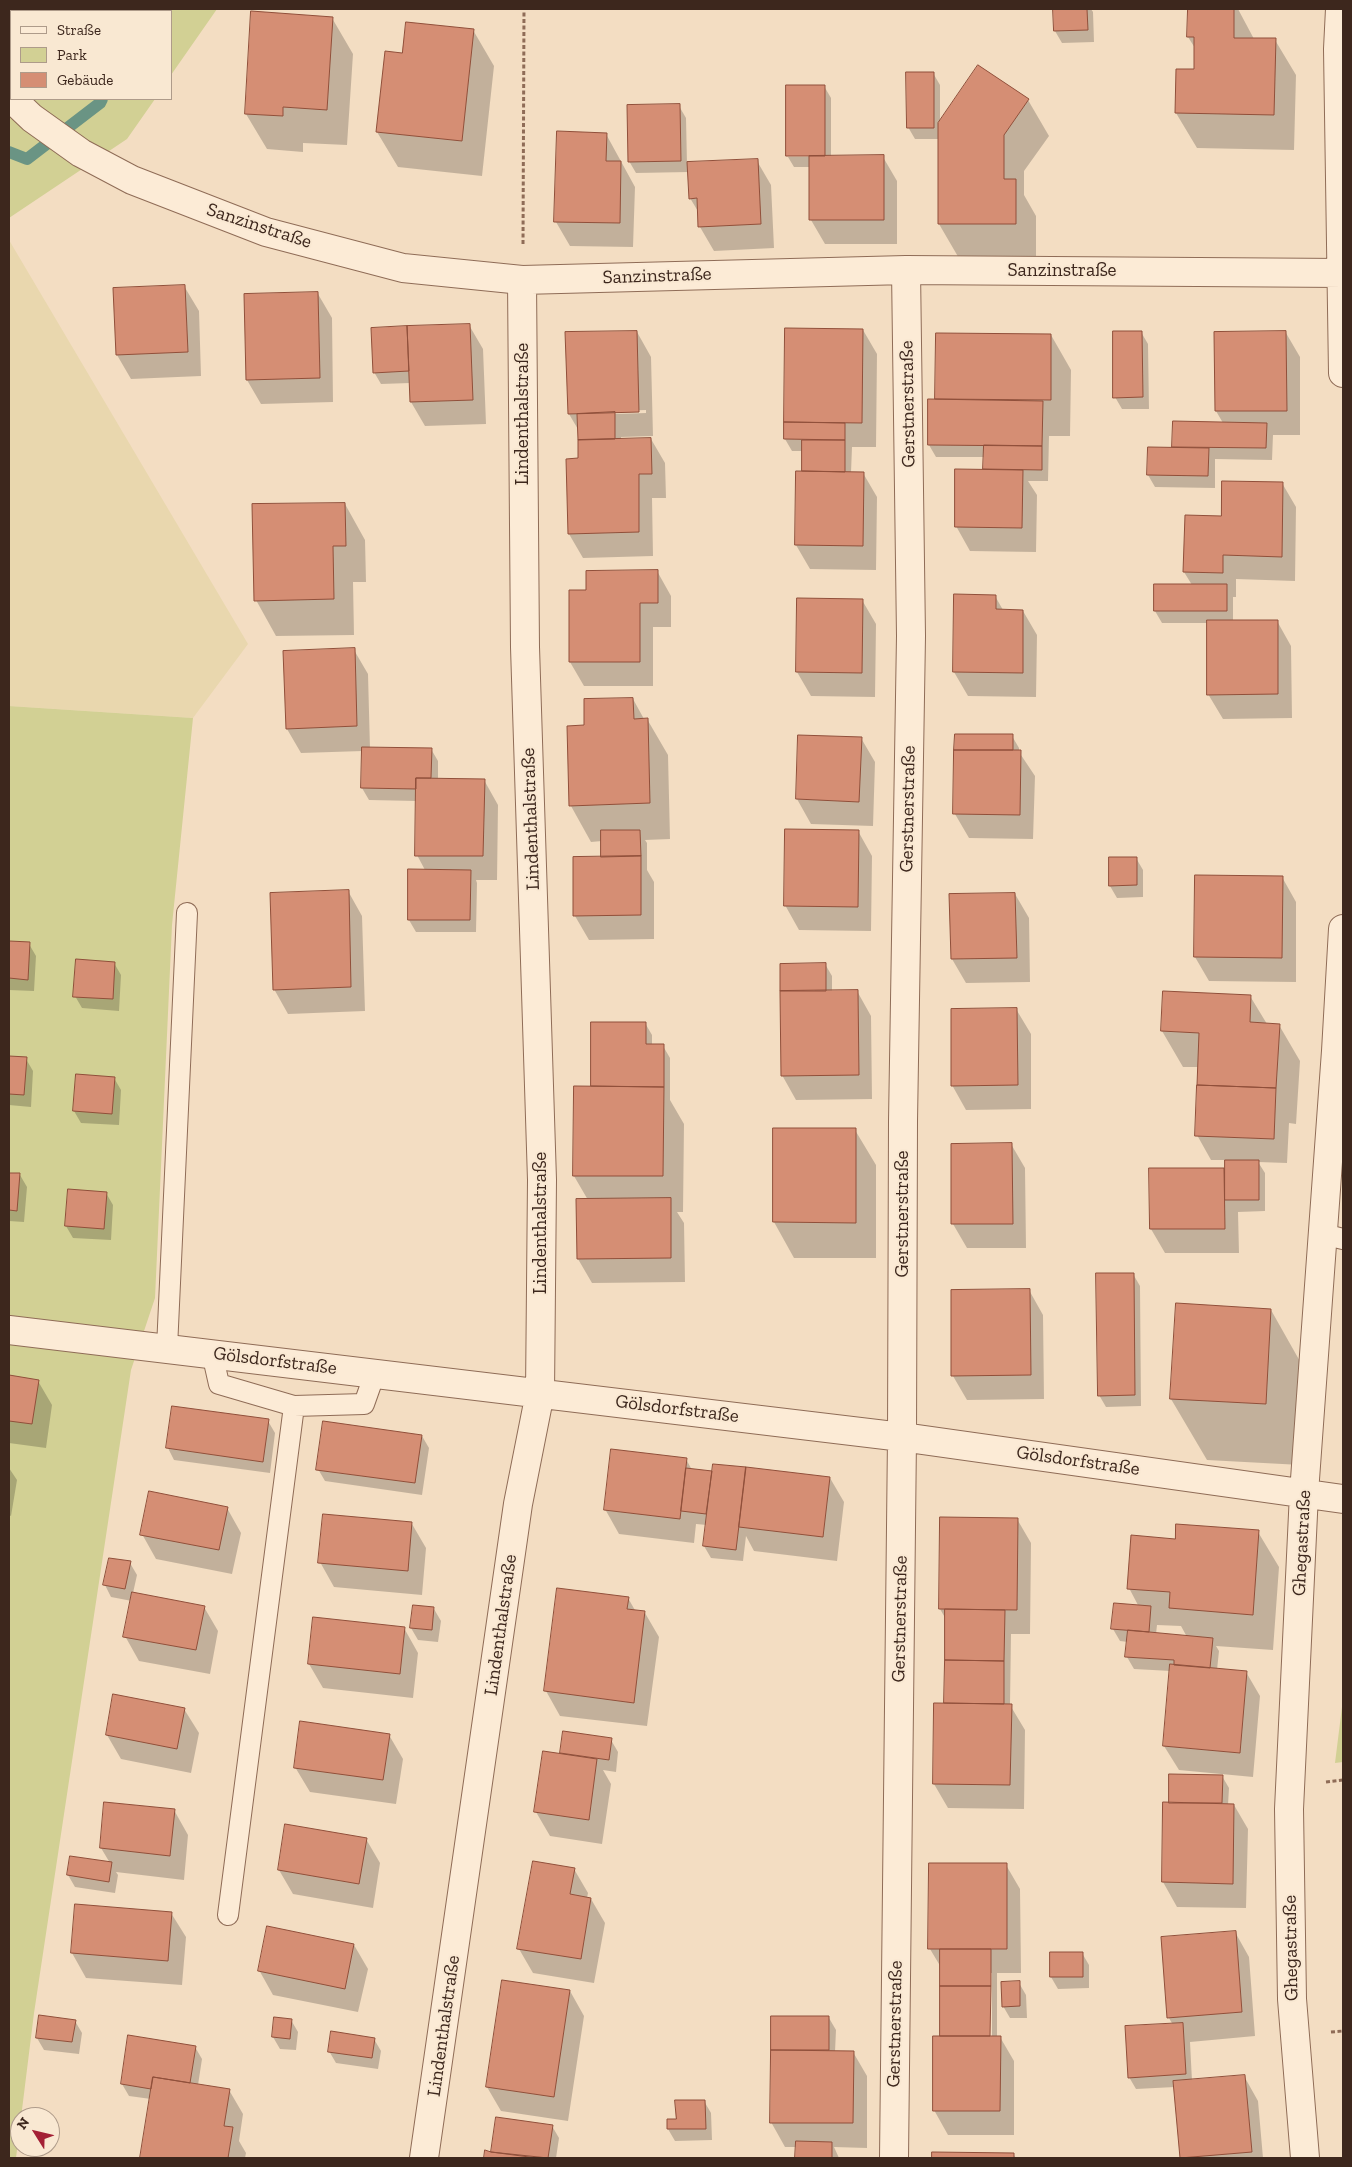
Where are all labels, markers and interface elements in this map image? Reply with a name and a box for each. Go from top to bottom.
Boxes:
legend [10,10,172,100]
text: Straße [57,21,101,39]
text: Park [57,46,87,64]
text: Gebäude [57,71,113,89]
street label: Sanzinstraße [204,198,314,254]
street label: Sanzinstraße [1007,260,1117,282]
street label: Sanzinstraße [602,263,712,289]
street label: Gerstnerstraße [895,340,921,468]
street label: Lindenthalstraße [512,343,534,485]
street label: Gerstnerstraße [895,745,921,873]
street label: Lindenthalstraße [517,747,545,891]
street label: Gerstnerstraße [892,1150,914,1278]
street label: Lindenthalstraße [530,1152,552,1294]
street label: Gölsdorfstraße [212,1342,338,1380]
street label: Gölsdorfstraße [614,1390,740,1428]
street label: Gölsdorfstraße [1015,1441,1141,1481]
street label: Ghegastraße [1288,1489,1316,1597]
street label: Lindenthalstraße [480,1553,522,1697]
street label: Gerstnerstraße [887,1555,913,1683]
street label: Ghegastraße [1279,1895,1303,2001]
street label: Lindenthalstraße [423,1954,465,2098]
street label: Gerstnerstraße [882,1960,908,2088]
north arrow [10,2107,60,2157]
text: N [13,2114,33,2133]

